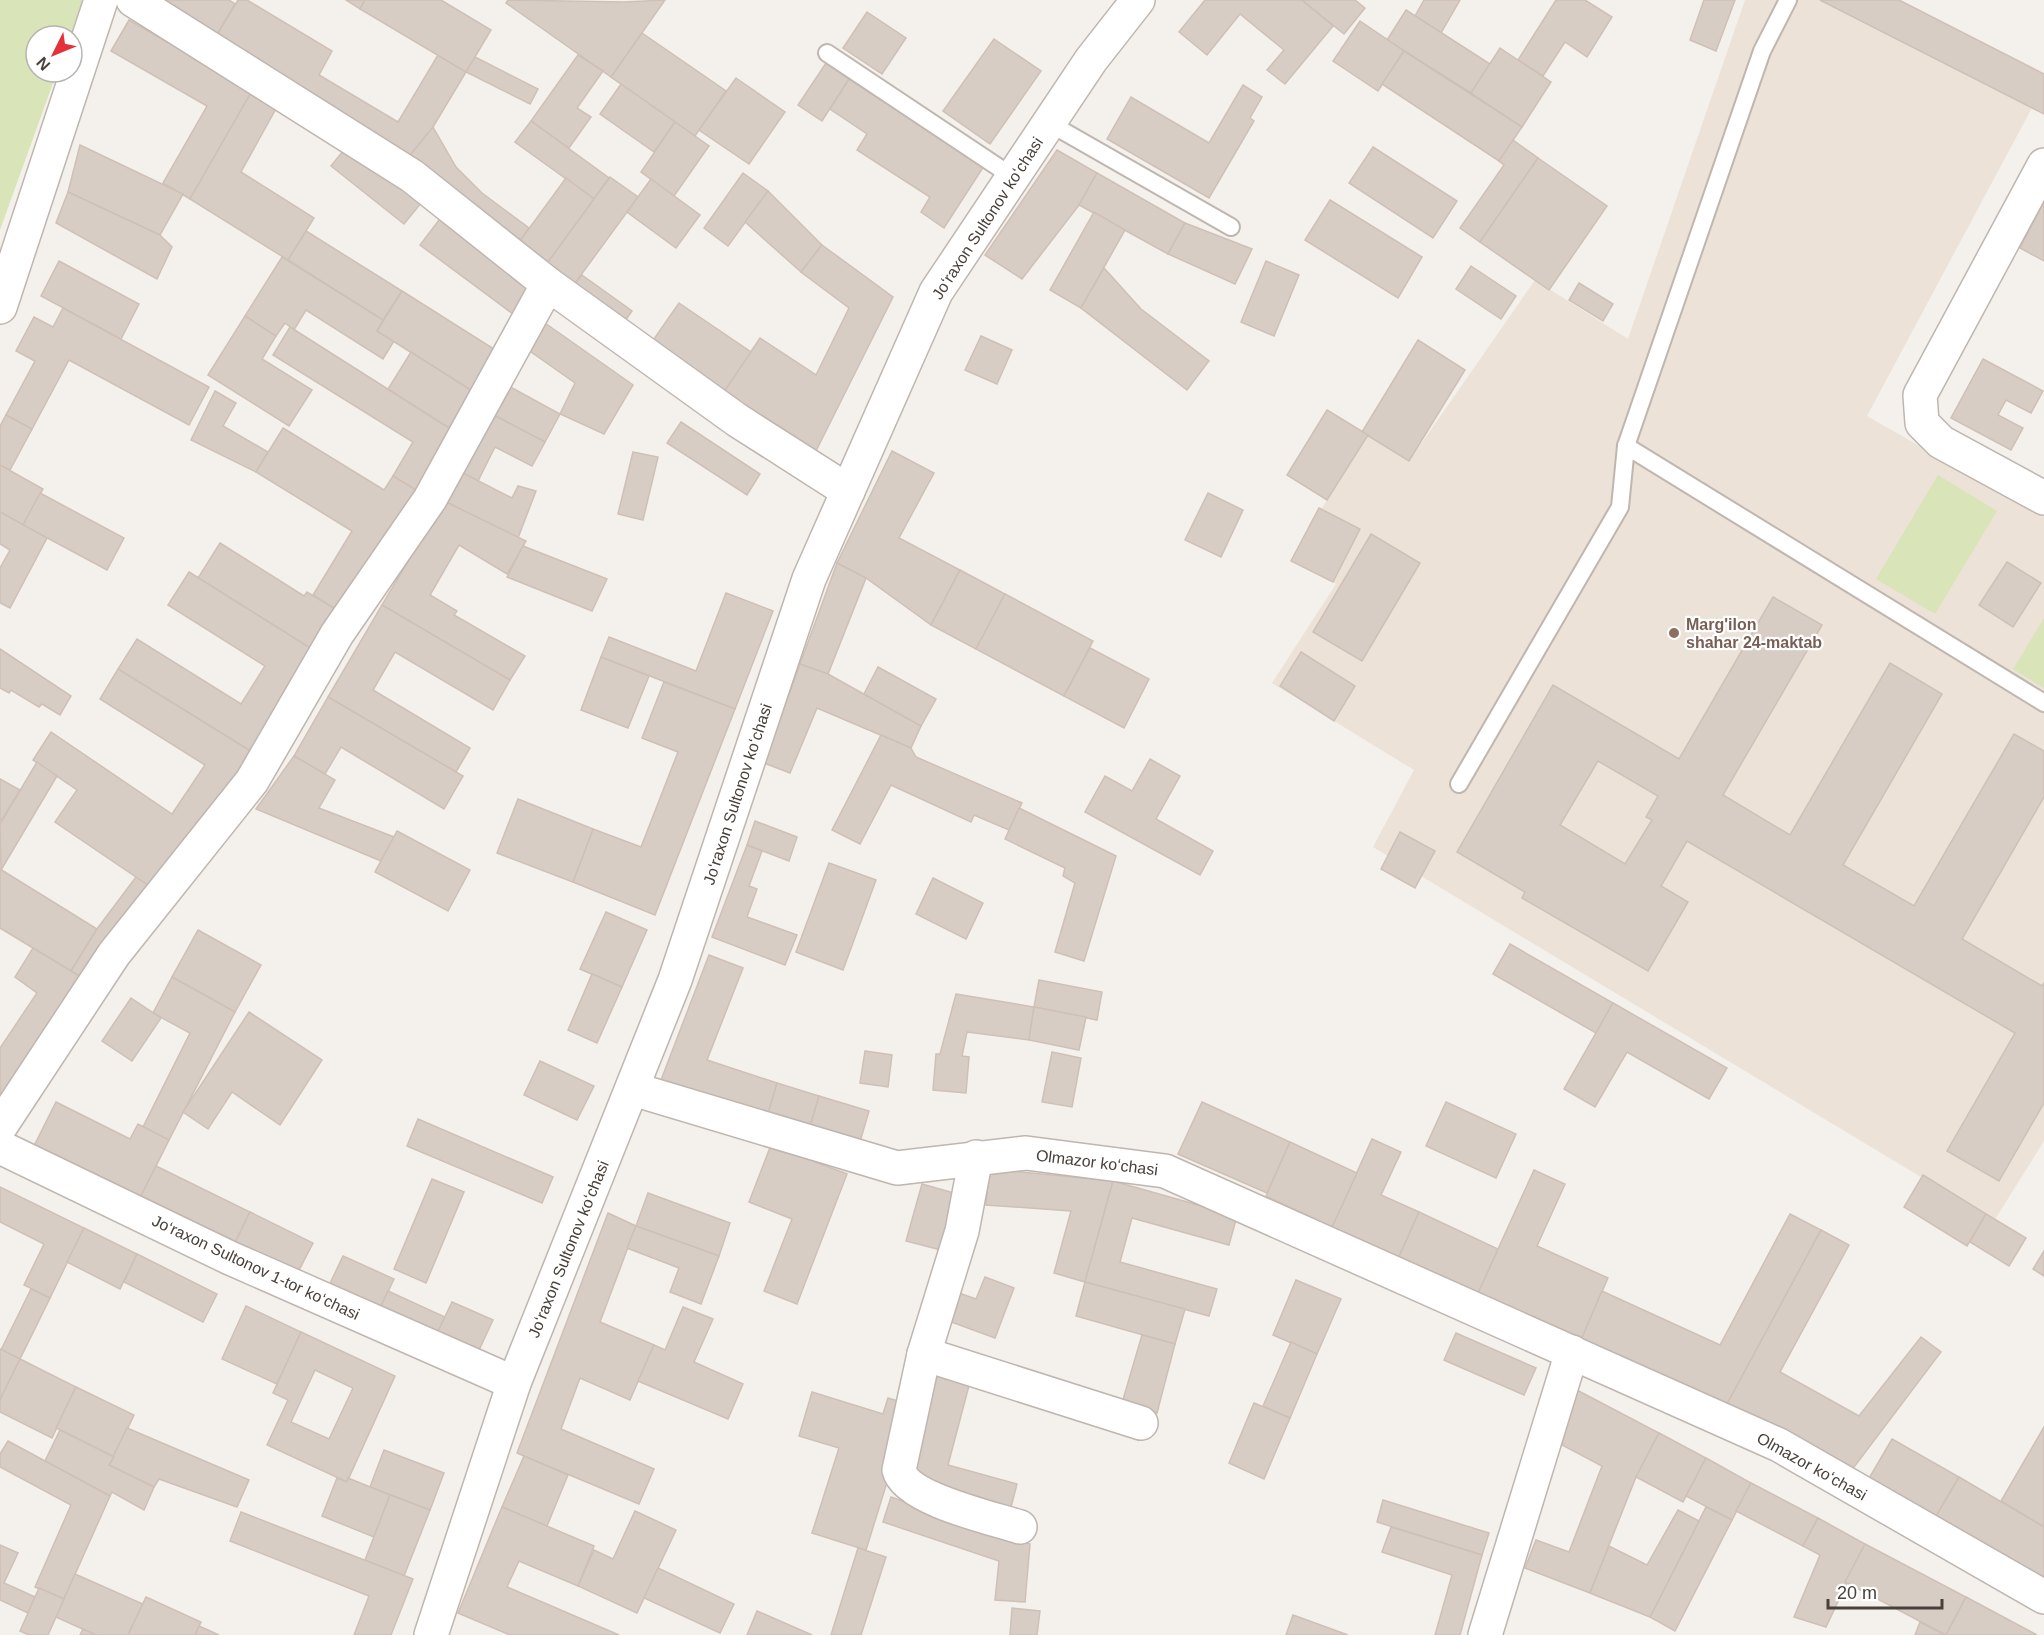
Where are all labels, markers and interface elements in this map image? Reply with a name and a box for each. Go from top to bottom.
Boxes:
north arrow [24,24,84,84]
text: N [33,54,54,74]
street label: Joʻraxon Sultonov koʻchasi [929,134,1046,302]
place label: Marg'ilon shahar 24-maktab [1686,616,1822,651]
marker: Marg'ilon shahar 24-maktab [1667,626,1681,640]
street label: Joʻraxon Sultonov koʻchasi [700,701,775,887]
street label: Olmazor koʻchasi [1035,1147,1159,1178]
street label: Joʻraxon Sultonov koʻchasi [525,1158,612,1340]
street label: Jo‘raxon Sultonov 1-tor ko‘chasi [149,1212,362,1323]
street label: Olmazor koʻchasi [1754,1429,1870,1504]
scale bar [1828,1572,1942,1610]
text: 20 m [1837,1583,1877,1603]

